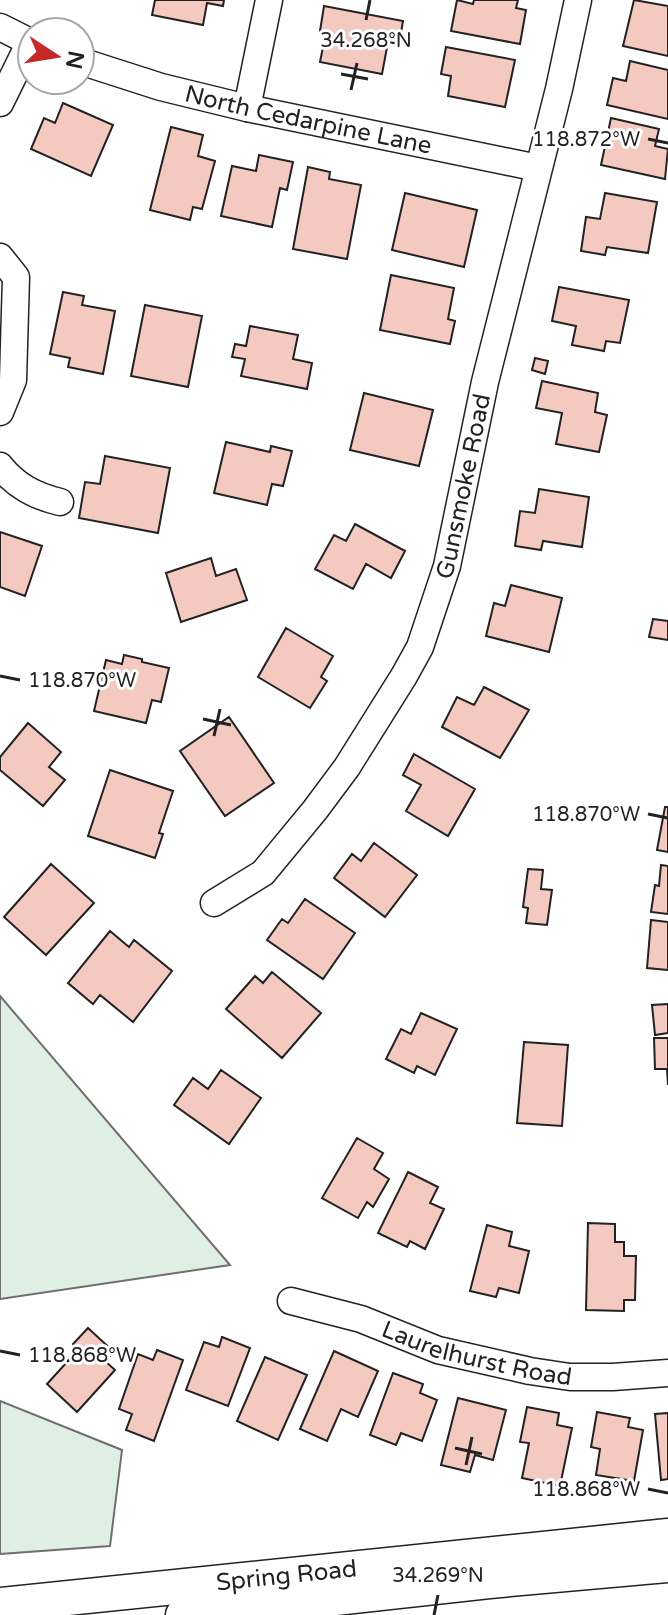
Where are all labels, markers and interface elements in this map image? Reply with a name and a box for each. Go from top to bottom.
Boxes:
north arrow [16,16,96,96]
text: 34.268°N [320,29,412,53]
text: N [60,49,89,71]
street label: North Cedarpine Lane [182,79,434,161]
text: 118.872°W [532,128,640,152]
street label: Gunsmoke Road [430,391,497,583]
text: 118.870°W [28,669,136,693]
text: 118.870°W [532,803,640,827]
street label: Laurelhurst Road [377,1315,574,1392]
text: 118.868°W [28,1344,136,1368]
text: 118.868°W [532,1478,640,1502]
street label: Spring Road [215,1554,358,1598]
text: 34.269°N [392,1564,484,1588]

